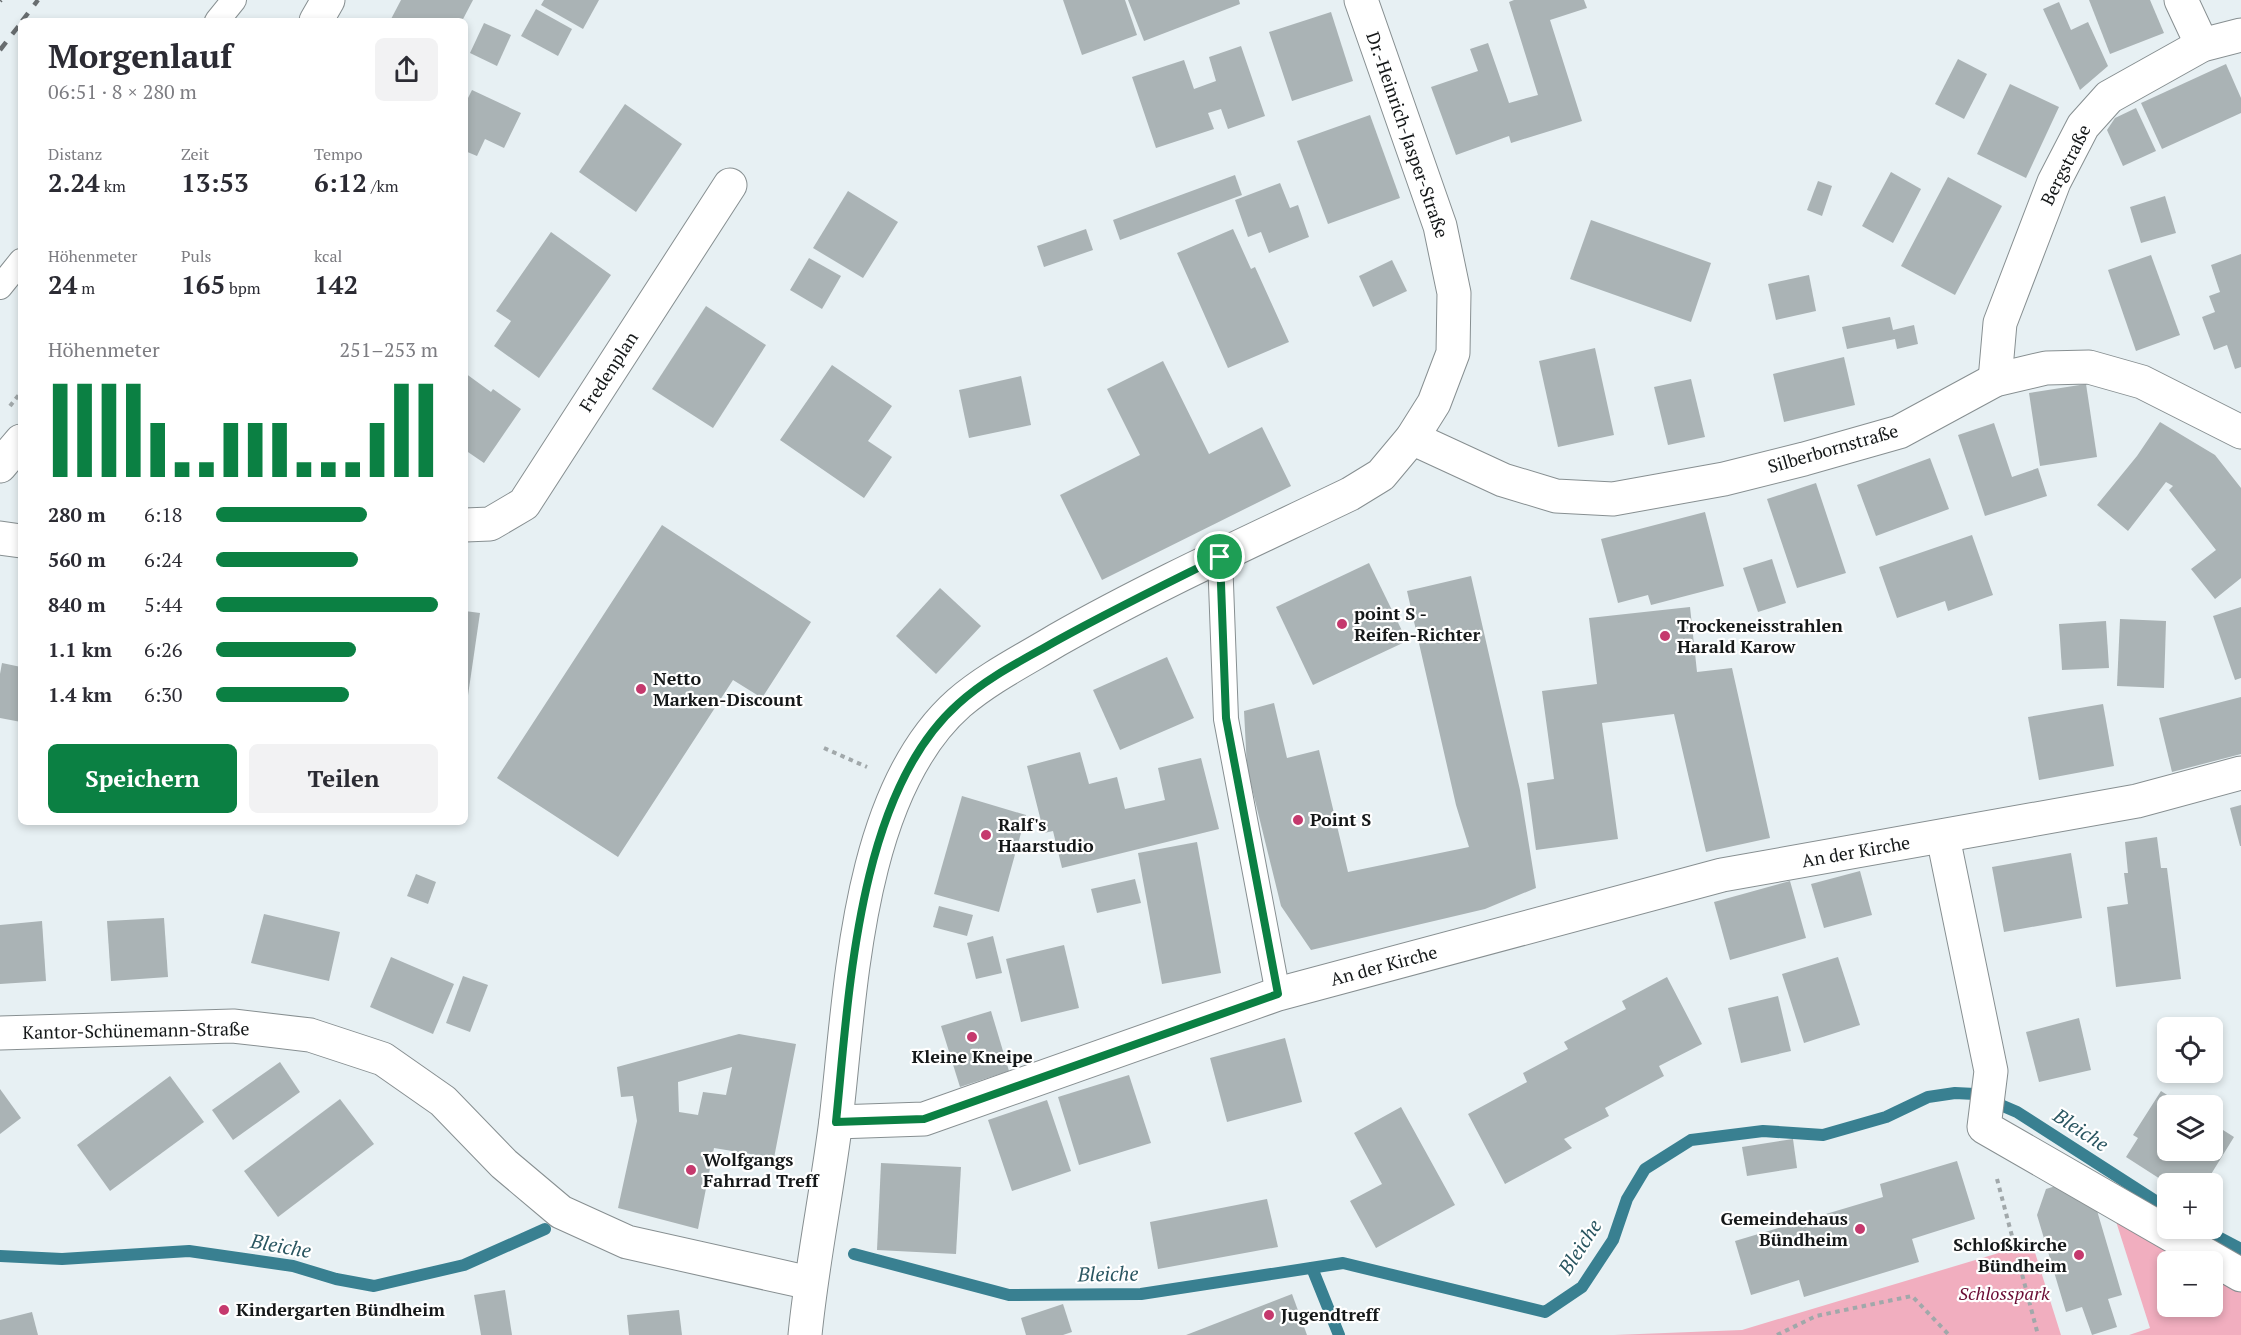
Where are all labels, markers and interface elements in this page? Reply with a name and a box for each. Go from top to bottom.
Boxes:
street label: Dr.-Heinrich-Jasper-Straße [1361,28,1455,241]
text: Morgenlauf [48,34,232,77]
button: share [375,38,438,101]
text: 06:51 · 8 × 280 m [48,78,197,105]
street label: Bergstraße [2035,120,2096,209]
text: Distanz [48,143,102,165]
text: Zeit [181,143,209,165]
text: Tempo [314,143,363,165]
text: 2.24 [48,165,100,199]
text: 13:53 [181,165,249,199]
text: 6:12 [314,165,367,199]
text: km [100,175,126,197]
text: /km [367,175,398,197]
text: Höhenmeter [48,245,137,267]
text: Puls [181,245,211,267]
text: kcal [314,245,342,267]
text: 24 [48,267,77,301]
text: 165 [181,267,225,301]
text: 142 [314,267,358,301]
text: m [77,277,95,299]
text: bpm [225,277,261,299]
street label: Fredenplan [573,327,643,416]
text: Höhenmeter [48,336,160,363]
text: 251–253 m [339,336,438,363]
street label: Silberbornstraße [1765,418,1901,478]
text: 280 m [48,501,106,528]
text: 6:18 [144,501,183,528]
pin [1194,531,1245,582]
icon: arrive [1203,540,1236,573]
text: 560 m [48,546,106,573]
text: 6:24 [144,546,183,573]
text: 840 m [48,591,106,618]
text: 5:44 [144,591,183,618]
place label: point S - Reifen-Richter [1354,601,1480,646]
place label: Trockeneisstrahlen Harald Karow [1677,613,1843,658]
marker: point S - Reifen-Richter [1335,617,1349,631]
marker: Trockeneisstrahlen Harald Karow [1658,629,1672,643]
text: 1.1 km [48,636,112,663]
text: 6:26 [144,636,183,663]
place label: Netto Marken-Discount [653,666,803,711]
text: 1.4 km [48,681,112,708]
text: 6:30 [144,681,183,708]
marker: Netto Marken-Discount [634,682,648,696]
button: Speichern [48,744,237,813]
button: Teilen [249,744,438,813]
place label: Point S [1310,807,1371,831]
place label: Ralf's Haarstudio [998,812,1094,857]
marker: Point S [1291,813,1305,827]
marker: Ralf's Haarstudio [979,828,993,842]
street label: An der Kirche [1800,830,1912,872]
street label: An der Kirche [1328,939,1440,991]
street label: Kantor-Schünemann-Straße [22,1016,250,1044]
map controls [2157,1017,2223,1317]
button: locate [2157,1017,2223,1083]
marker: Kleine Kneipe [965,1030,979,1044]
place label: Kleine Kneipe [911,1044,1033,1068]
button: layers [2157,1095,2223,1161]
water label: Bleiche [2048,1101,2114,1157]
place label: Wolfgangs Fahrrad Treff [703,1147,820,1192]
marker: Wolfgangs Fahrrad Treff [684,1163,698,1177]
button: + [2157,1173,2223,1239]
place label: Gemeindehaus Bündheim [1720,1206,1848,1251]
water label: Bleiche [1551,1214,1607,1280]
marker: Gemeindehaus Bündheim [1853,1222,1867,1236]
water label: Bleiche [248,1227,313,1264]
place label: Schloßkirche Bündheim [1953,1232,2067,1277]
marker: Schloßkirche Bündheim [2072,1248,2086,1262]
button: − [2157,1251,2223,1317]
water label: Bleiche [1076,1259,1139,1288]
park label: Schlosspark [1958,1281,2050,1305]
place label: Kindergarten Bündheim [236,1297,445,1321]
place label: Jugendtreff [1281,1302,1380,1326]
marker: Kindergarten Bündheim [217,1303,231,1317]
marker: Jugendtreff [1262,1308,1276,1322]

